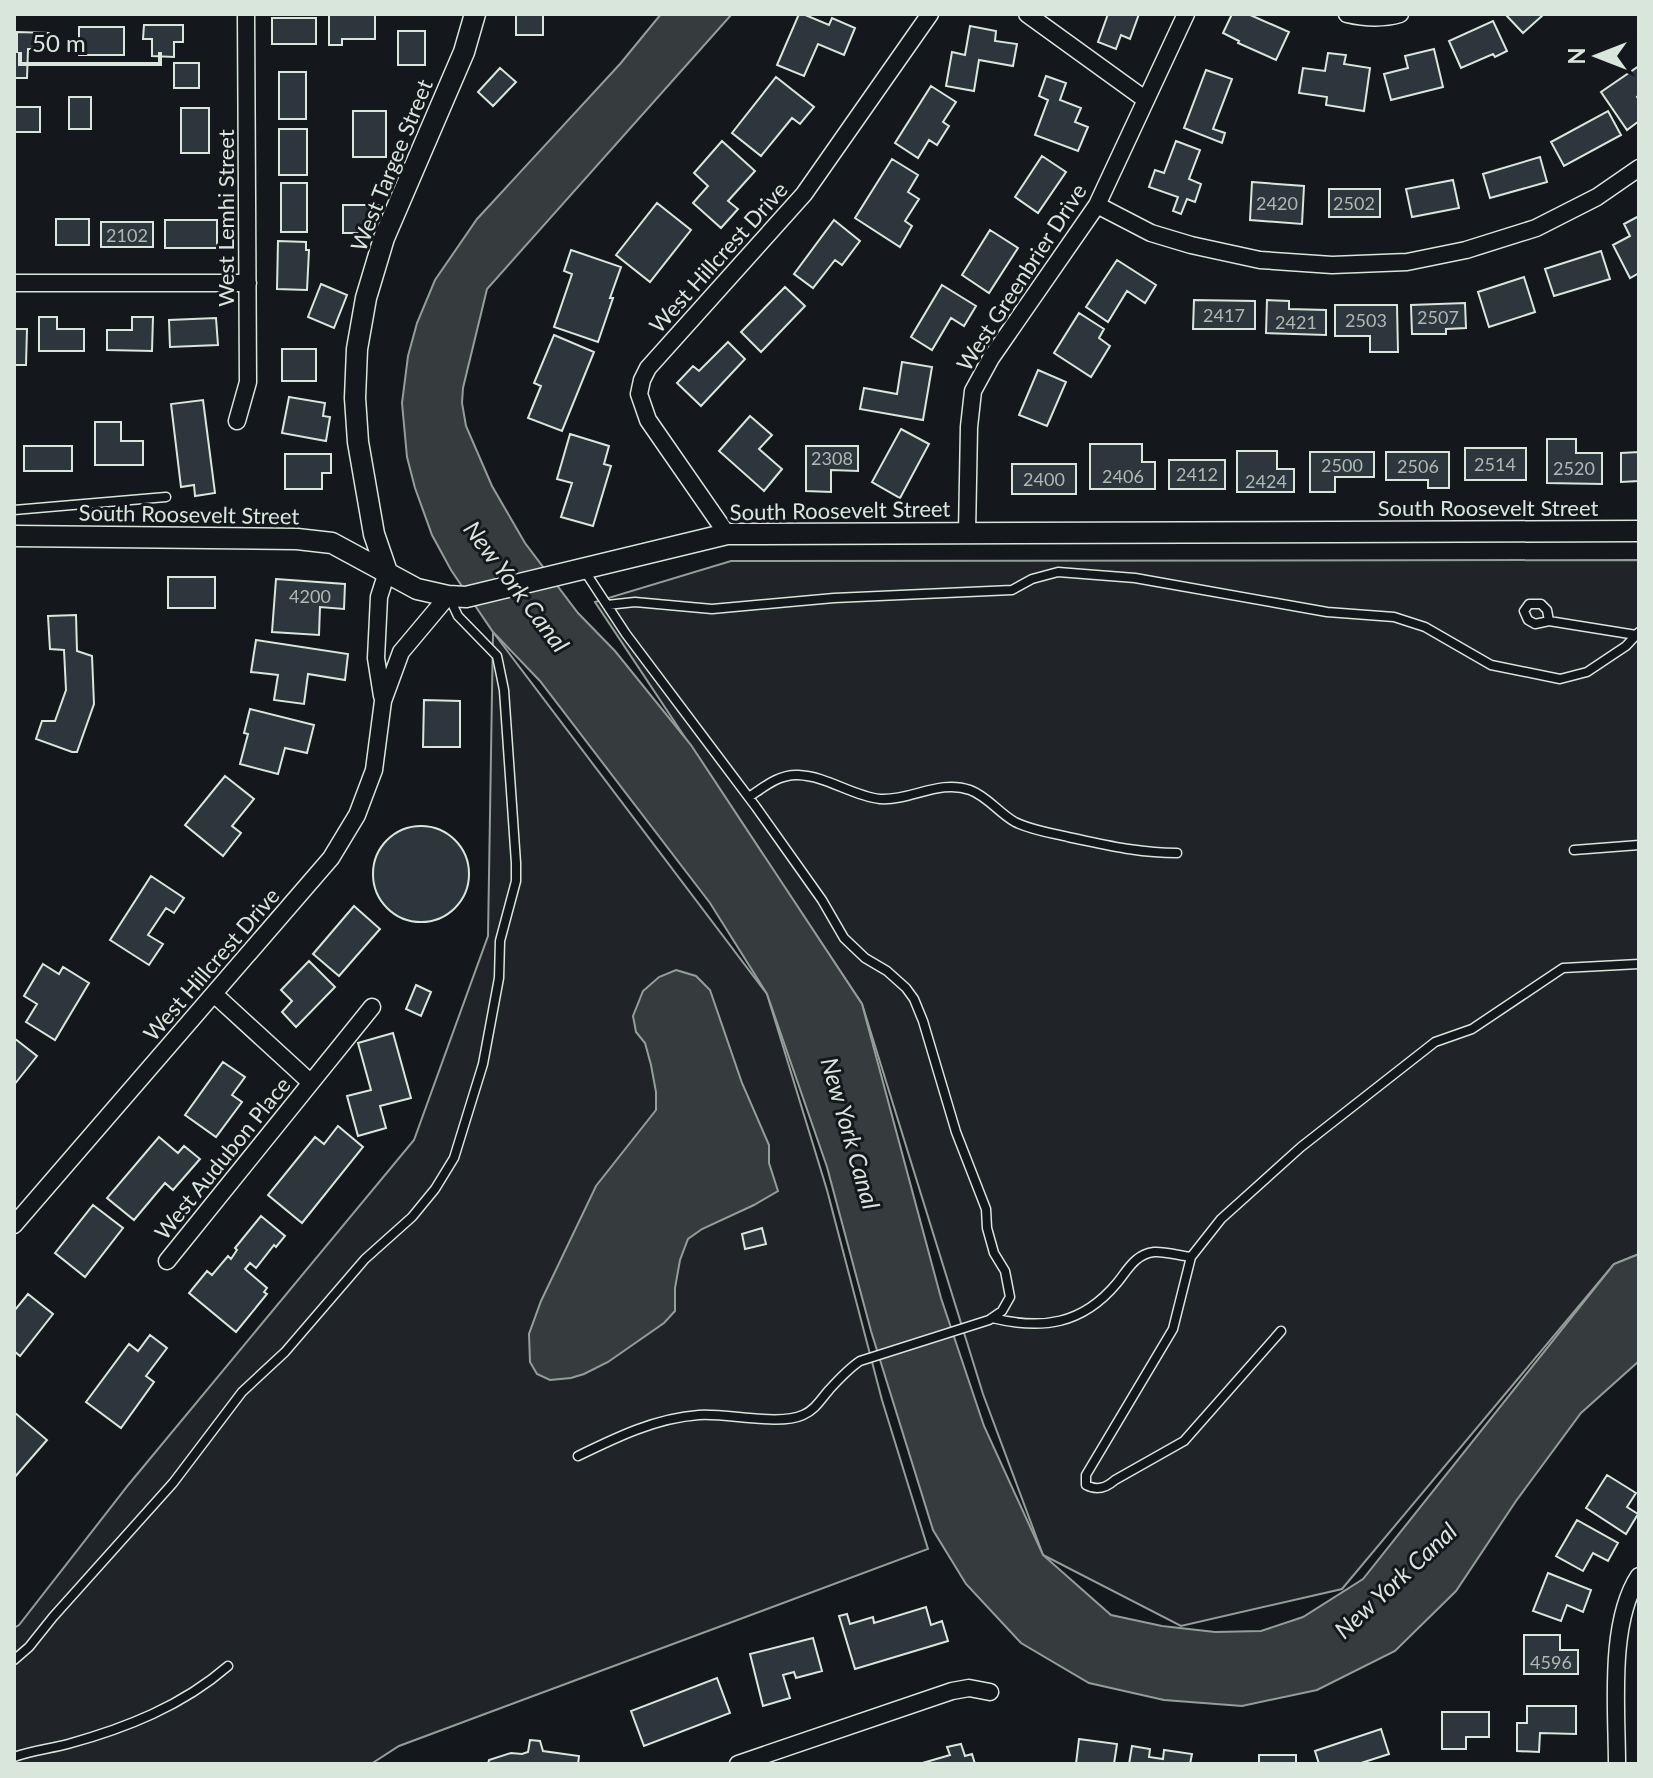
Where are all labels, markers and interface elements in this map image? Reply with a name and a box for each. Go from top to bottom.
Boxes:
scale bar [20,16,160,66]
north arrow [1557,16,1637,96]
text: 50 m [32,28,86,57]
text: N [1563,48,1590,64]
street label: West Targee Street [344,75,438,255]
street label: West Lemhi Street [212,129,239,307]
street label: West Hillcrest Drive [643,176,793,338]
street label: West Greenbrier Drive [950,178,1092,376]
house number: 2420 [1256,192,1298,214]
house number: 2502 [1333,192,1375,214]
house number: 2102 [106,224,148,246]
house number: 2417 [1203,304,1245,326]
house number: 2507 [1417,306,1459,328]
house number: 2503 [1345,309,1387,331]
house number: 2421 [1275,311,1317,333]
house number: 2308 [811,447,853,469]
house number: 2514 [1474,453,1516,475]
house number: 2500 [1321,454,1363,476]
house number: 2506 [1397,455,1439,477]
house number: 2520 [1553,457,1595,479]
house number: 2412 [1176,463,1218,485]
house number: 2406 [1102,465,1144,487]
house number: 2400 [1023,468,1065,490]
house number: 2424 [1245,470,1287,492]
street label: South Roosevelt Street [1378,494,1598,521]
street label: South Roosevelt Street [729,495,951,525]
street label: South Roosevelt Street [78,499,300,529]
water label: New York Canal [458,515,576,658]
house number: 4200 [289,585,331,607]
street label: West Hillcrest Drive [137,882,285,1046]
water label: New York Canal [815,1054,887,1213]
street label: West Audubon Place [148,1071,296,1245]
water label: New York Canal [1328,1516,1463,1644]
house number: 4596 [1530,1651,1572,1673]

